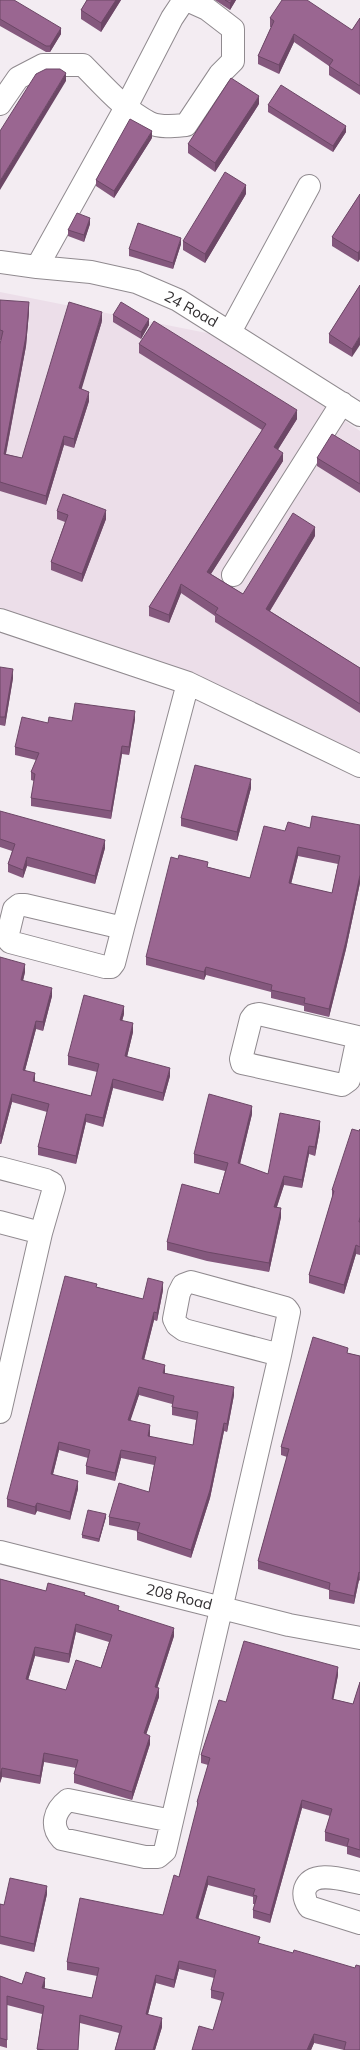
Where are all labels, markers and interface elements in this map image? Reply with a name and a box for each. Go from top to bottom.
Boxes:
street label: 24 Road [161,286,222,331]
street label: 208 Road [144,1579,214,1614]

